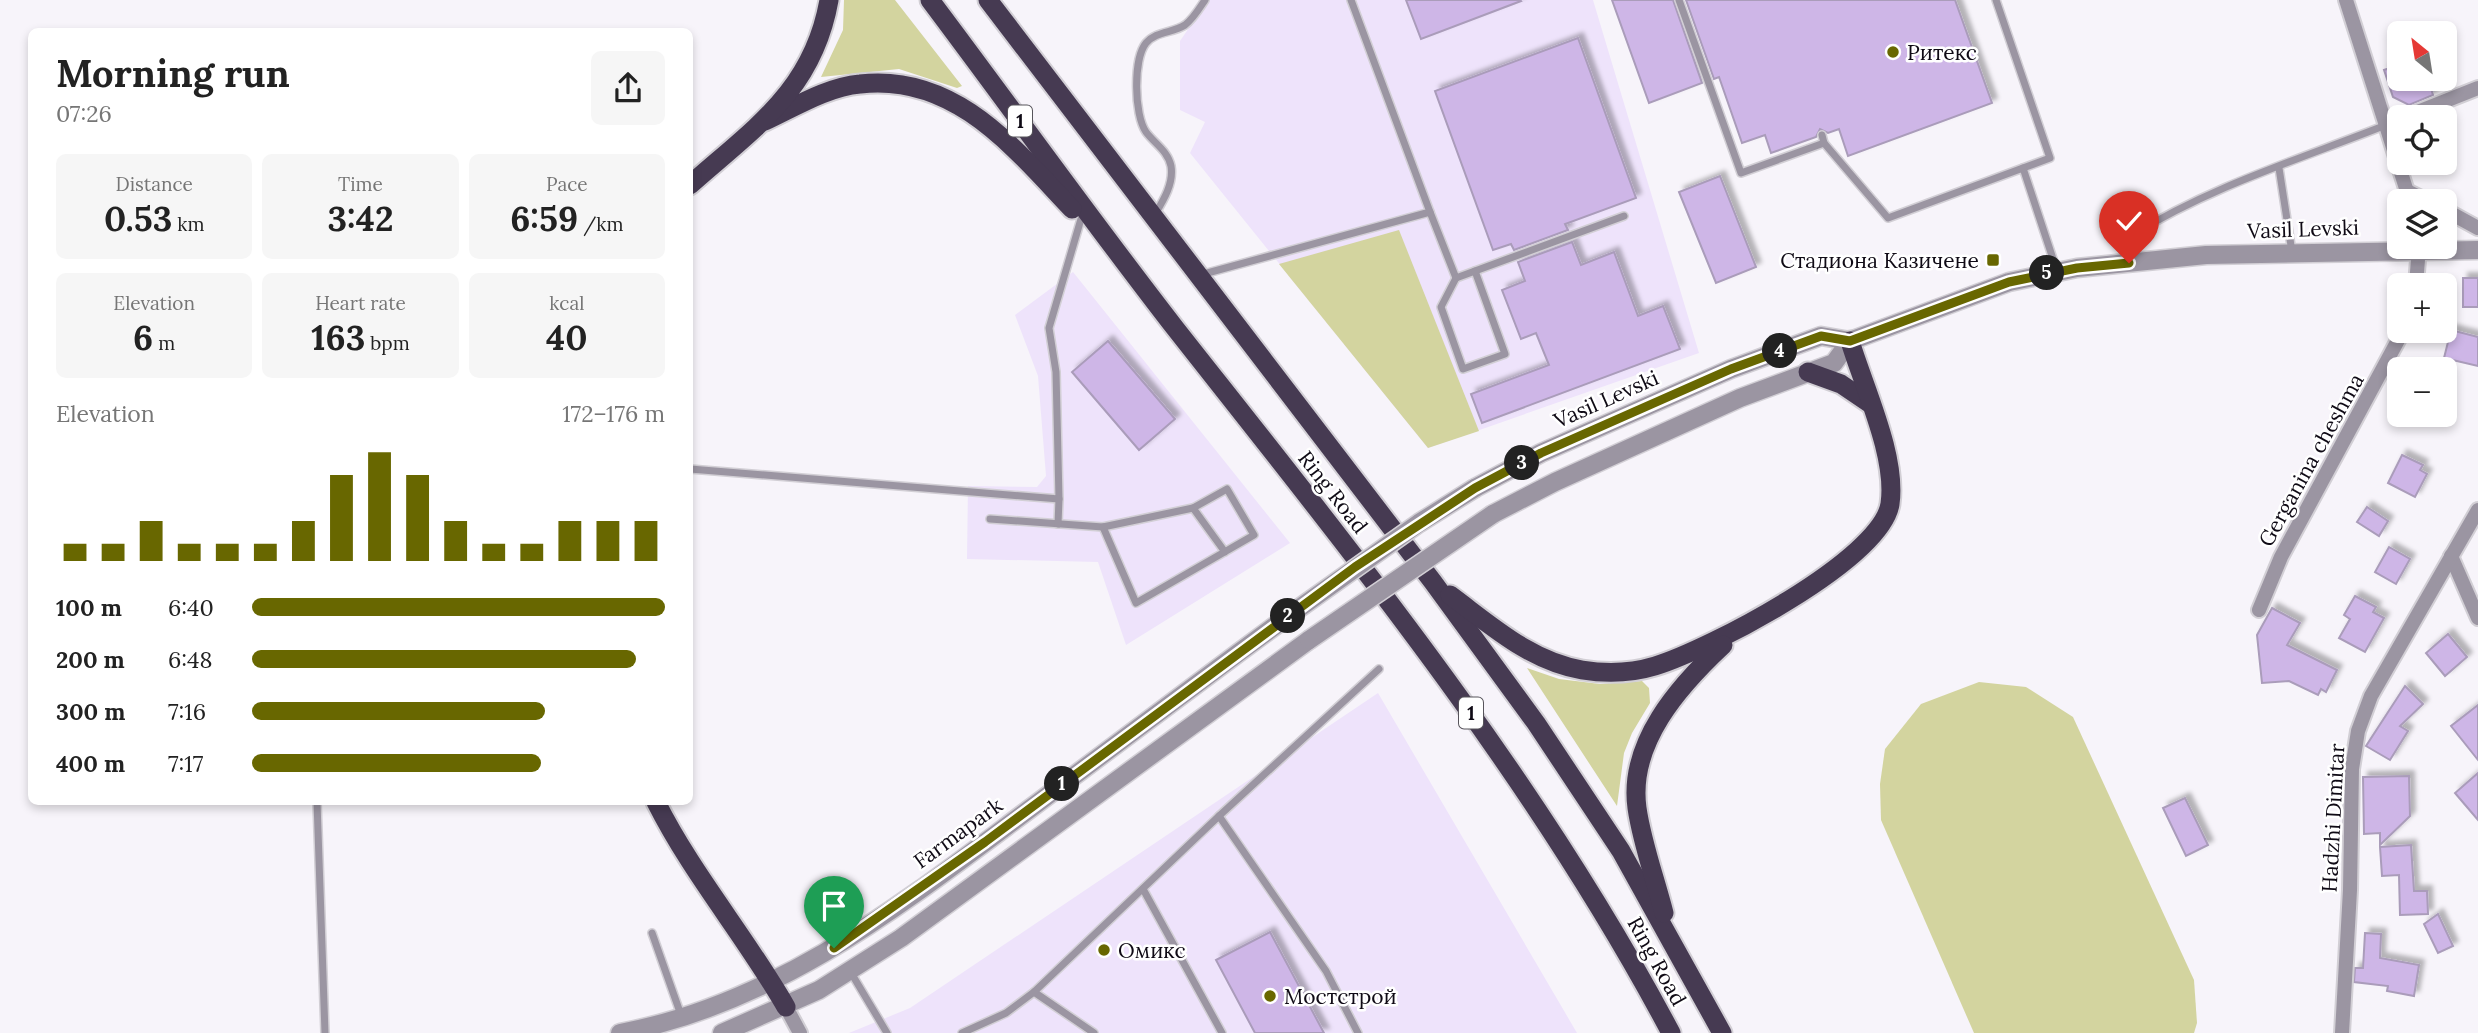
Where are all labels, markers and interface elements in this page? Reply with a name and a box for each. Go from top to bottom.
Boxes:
north arrow [2387,21,2457,91]
map controls [2387,21,2457,427]
place label: Ритекс [1907,39,1977,66]
marker: Ритекс [1885,44,1901,60]
text: Morning run [56,49,290,97]
button: share [591,51,665,125]
text: 07:26 [56,99,112,128]
road number: 1 [1008,105,1032,136]
button: locate [2387,105,2457,175]
text: Distance [116,172,193,196]
text: Time [338,172,383,196]
text: Pace [546,172,588,196]
button: layers [2387,189,2457,259]
pin [2099,191,2159,263]
text: 0.53 [104,196,172,241]
text: 3:42 [327,196,394,241]
text: 6:59 [510,196,578,241]
icon: check [2110,202,2148,240]
text: km [172,212,204,236]
text: /km [578,212,623,236]
street label: Vasil Levski [2246,214,2359,244]
place label: Стадиона Казичене [1780,247,1979,274]
marker: Стадиона Казичене [1985,252,2001,268]
pin: 5 [2030,256,2064,290]
text: 5 [2041,260,2052,284]
button: + [2387,273,2457,343]
text: Elevation [113,291,195,315]
text: Heart rate [315,291,406,315]
text: kcal [549,291,584,315]
text: 6 [133,315,153,360]
text: 163 [311,315,365,360]
text: 40 [546,315,588,360]
text: m [153,331,175,355]
text: bpm [365,331,410,355]
pin: 4 [1762,334,1798,368]
text: 4 [1774,338,1785,362]
button: − [2387,357,2457,427]
street label: Vasil Levski [1549,364,1663,434]
street label: Gerganina cheshma [2252,369,2370,551]
text: Elevation [56,399,155,428]
text: 172–176 m [562,399,665,428]
street label: Ring Road [1292,445,1374,539]
pin: 3 [1504,446,1540,480]
text: 3 [1516,450,1527,474]
text: 100 m [56,593,122,622]
text: 6:40 [168,593,214,622]
pin: 2 [1270,598,1306,634]
text: 2 [1282,603,1293,627]
text: 200 m [56,645,125,674]
text: 6:48 [168,645,212,674]
text: 300 m [56,697,125,726]
text: 7:16 [168,697,206,726]
road number: 1 [1459,698,1483,728]
street label: Hadzhi Dimitar [2316,743,2350,893]
text: 400 m [56,749,125,778]
text: 7:17 [168,749,203,778]
pin: 1 [1044,766,1080,802]
text: 1 [1058,771,1065,795]
street label: Farmapark [908,791,1009,874]
pin [804,876,864,948]
icon: arrive [815,887,853,925]
street label: Ring Road [1622,912,1692,1010]
place label: Омикс [1118,937,1186,964]
marker: Омикс [1096,942,1112,958]
place label: Мостстрой [1284,983,1397,1010]
marker: Мостстрой [1262,988,1278,1004]

